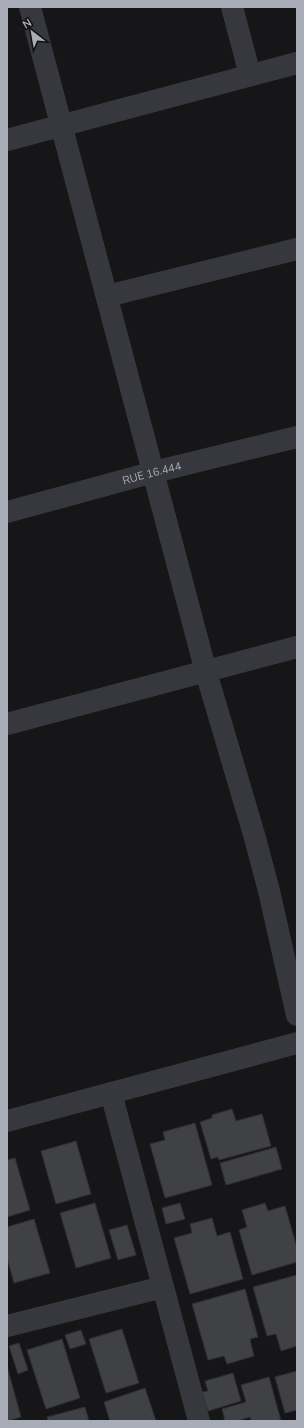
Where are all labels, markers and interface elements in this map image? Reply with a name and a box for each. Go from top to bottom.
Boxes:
north arrow [12,12,52,52]
text: N [20,15,34,32]
street label: RUE 16.444 [121,459,183,488]

